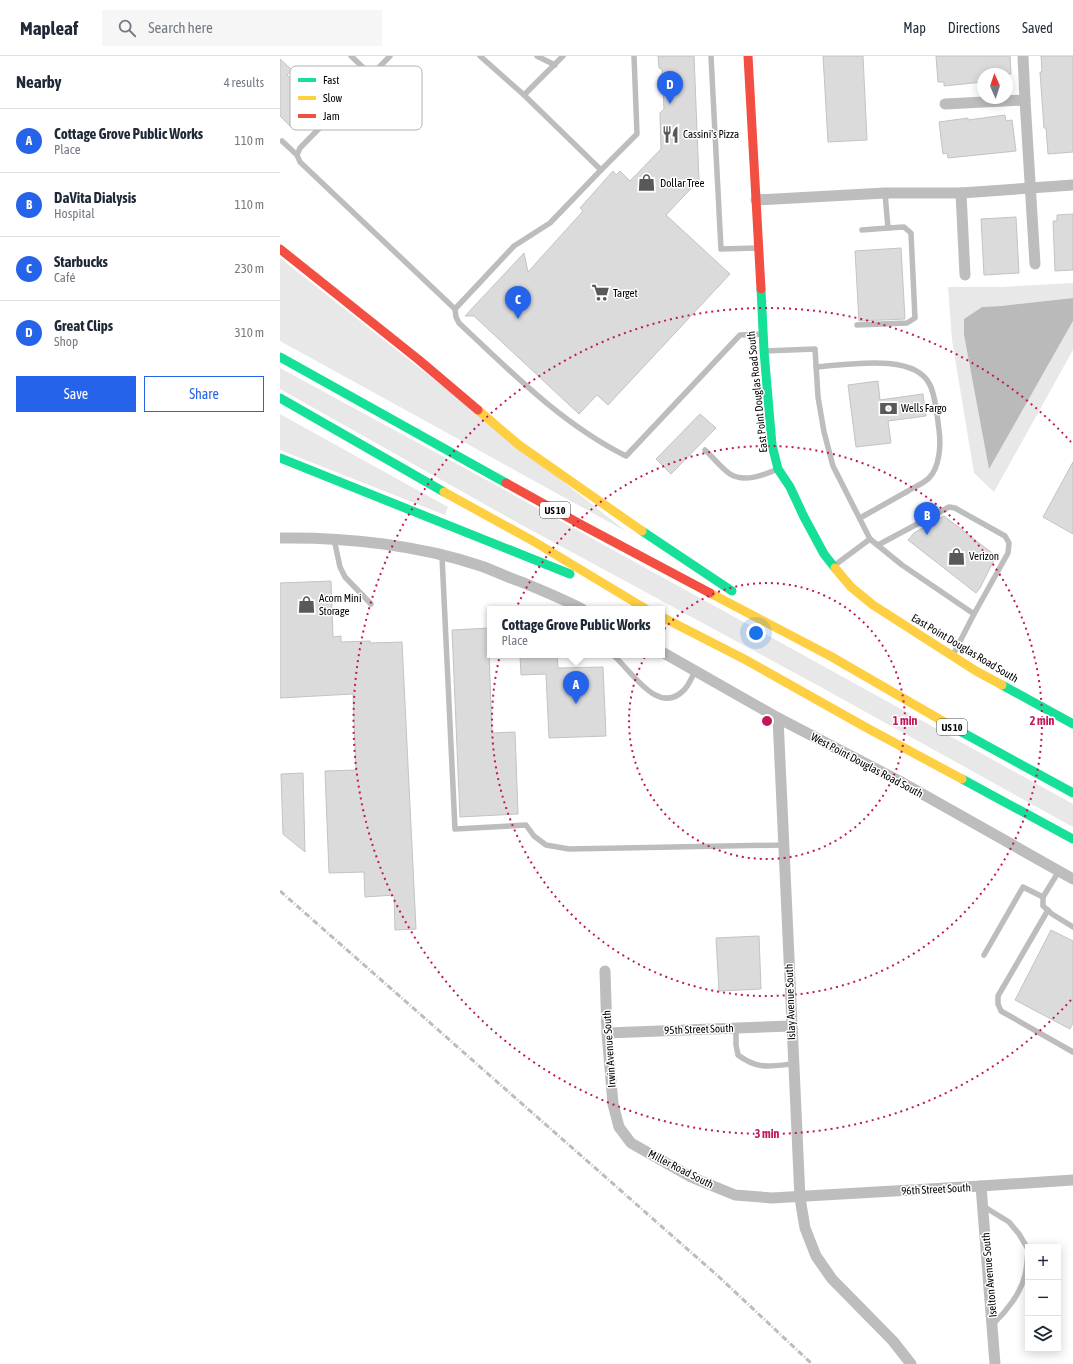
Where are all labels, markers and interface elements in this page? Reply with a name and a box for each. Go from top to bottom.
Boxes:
search box [102,10,382,46]
text: Mapleaf [20,17,78,39]
icon: search [116,17,138,39]
text: Search here [148,19,213,36]
text: Map [903,20,926,36]
text: Directions [948,20,1000,36]
text: Saved [1022,20,1053,36]
legend [290,66,422,130]
north arrow [977,68,1013,104]
pin: D [657,71,683,104]
text: Nearby [16,72,62,92]
text: Fast [323,74,339,86]
text: 4 results [224,75,264,90]
text: Slow [323,92,342,104]
text: Jam [323,110,340,122]
restaurant icon: Cassini's Pizza [660,124,680,144]
text: Cottage Grove Public Works [54,125,203,142]
place label: Cassini's Pizza [683,128,739,140]
text: A [26,133,32,148]
text: 110 m [235,133,264,148]
text: Place [54,142,81,157]
shop icon: Dollar Tree [637,173,657,193]
place label: Dollar Tree [660,177,704,189]
text: DaVita Dialysis [54,189,136,206]
text: B [26,197,32,212]
text: 110 m [235,197,264,212]
text: Hospital [54,206,95,221]
text: Starbucks [54,253,108,270]
text: C [26,261,32,276]
text: 230 m [235,261,264,276]
text: Café [54,270,75,285]
supermarket icon: Target [590,283,610,303]
pin: C [505,286,531,319]
place label: Target [613,287,638,299]
text: Great Clips [54,317,113,334]
text: D [25,325,33,340]
text: 310 m [235,325,264,340]
street label: East Point Douglas Road South [745,331,769,453]
text: Shop [54,334,78,349]
button: Save [16,376,136,412]
button: Share [144,376,264,412]
bank icon: Wells Fargo [878,398,898,418]
place label: Wells Fargo [901,402,947,414]
road number: US 10 [540,502,570,518]
pin: B [914,502,940,535]
shop icon: Verizon [946,546,966,566]
place label: Verizon [969,550,999,562]
place label: Acorn Mini Storage [319,592,361,617]
shop icon: Acorn Mini Storage [296,594,316,614]
popup [487,606,665,658]
street label: East Point Douglas Road South [910,611,1020,685]
text: Cottage Grove Public Works [501,616,651,633]
your location [746,623,766,643]
text: Place [501,633,528,648]
pin: A [563,671,589,704]
centre of rings [760,714,774,728]
text: 1 min [893,714,917,728]
text: 2 min [1030,714,1054,728]
road number: US 10 [937,719,967,735]
street label: West Point Douglas Road South [809,730,925,800]
street label: Islay Avenue South [783,964,797,1040]
street label: Irwin Avenue South [600,1010,618,1088]
street label: 95th Street South [664,1022,734,1036]
text: 3 min [755,1127,779,1141]
street label: Miller Road South [646,1147,716,1191]
street label: 96th Street South [901,1181,971,1197]
street label: Iselton Avenue South [979,1232,999,1318]
map controls [1025,1244,1061,1352]
button: + [1025,1244,1061,1280]
button: − [1025,1280,1061,1316]
button: layers [1025,1316,1061,1352]

